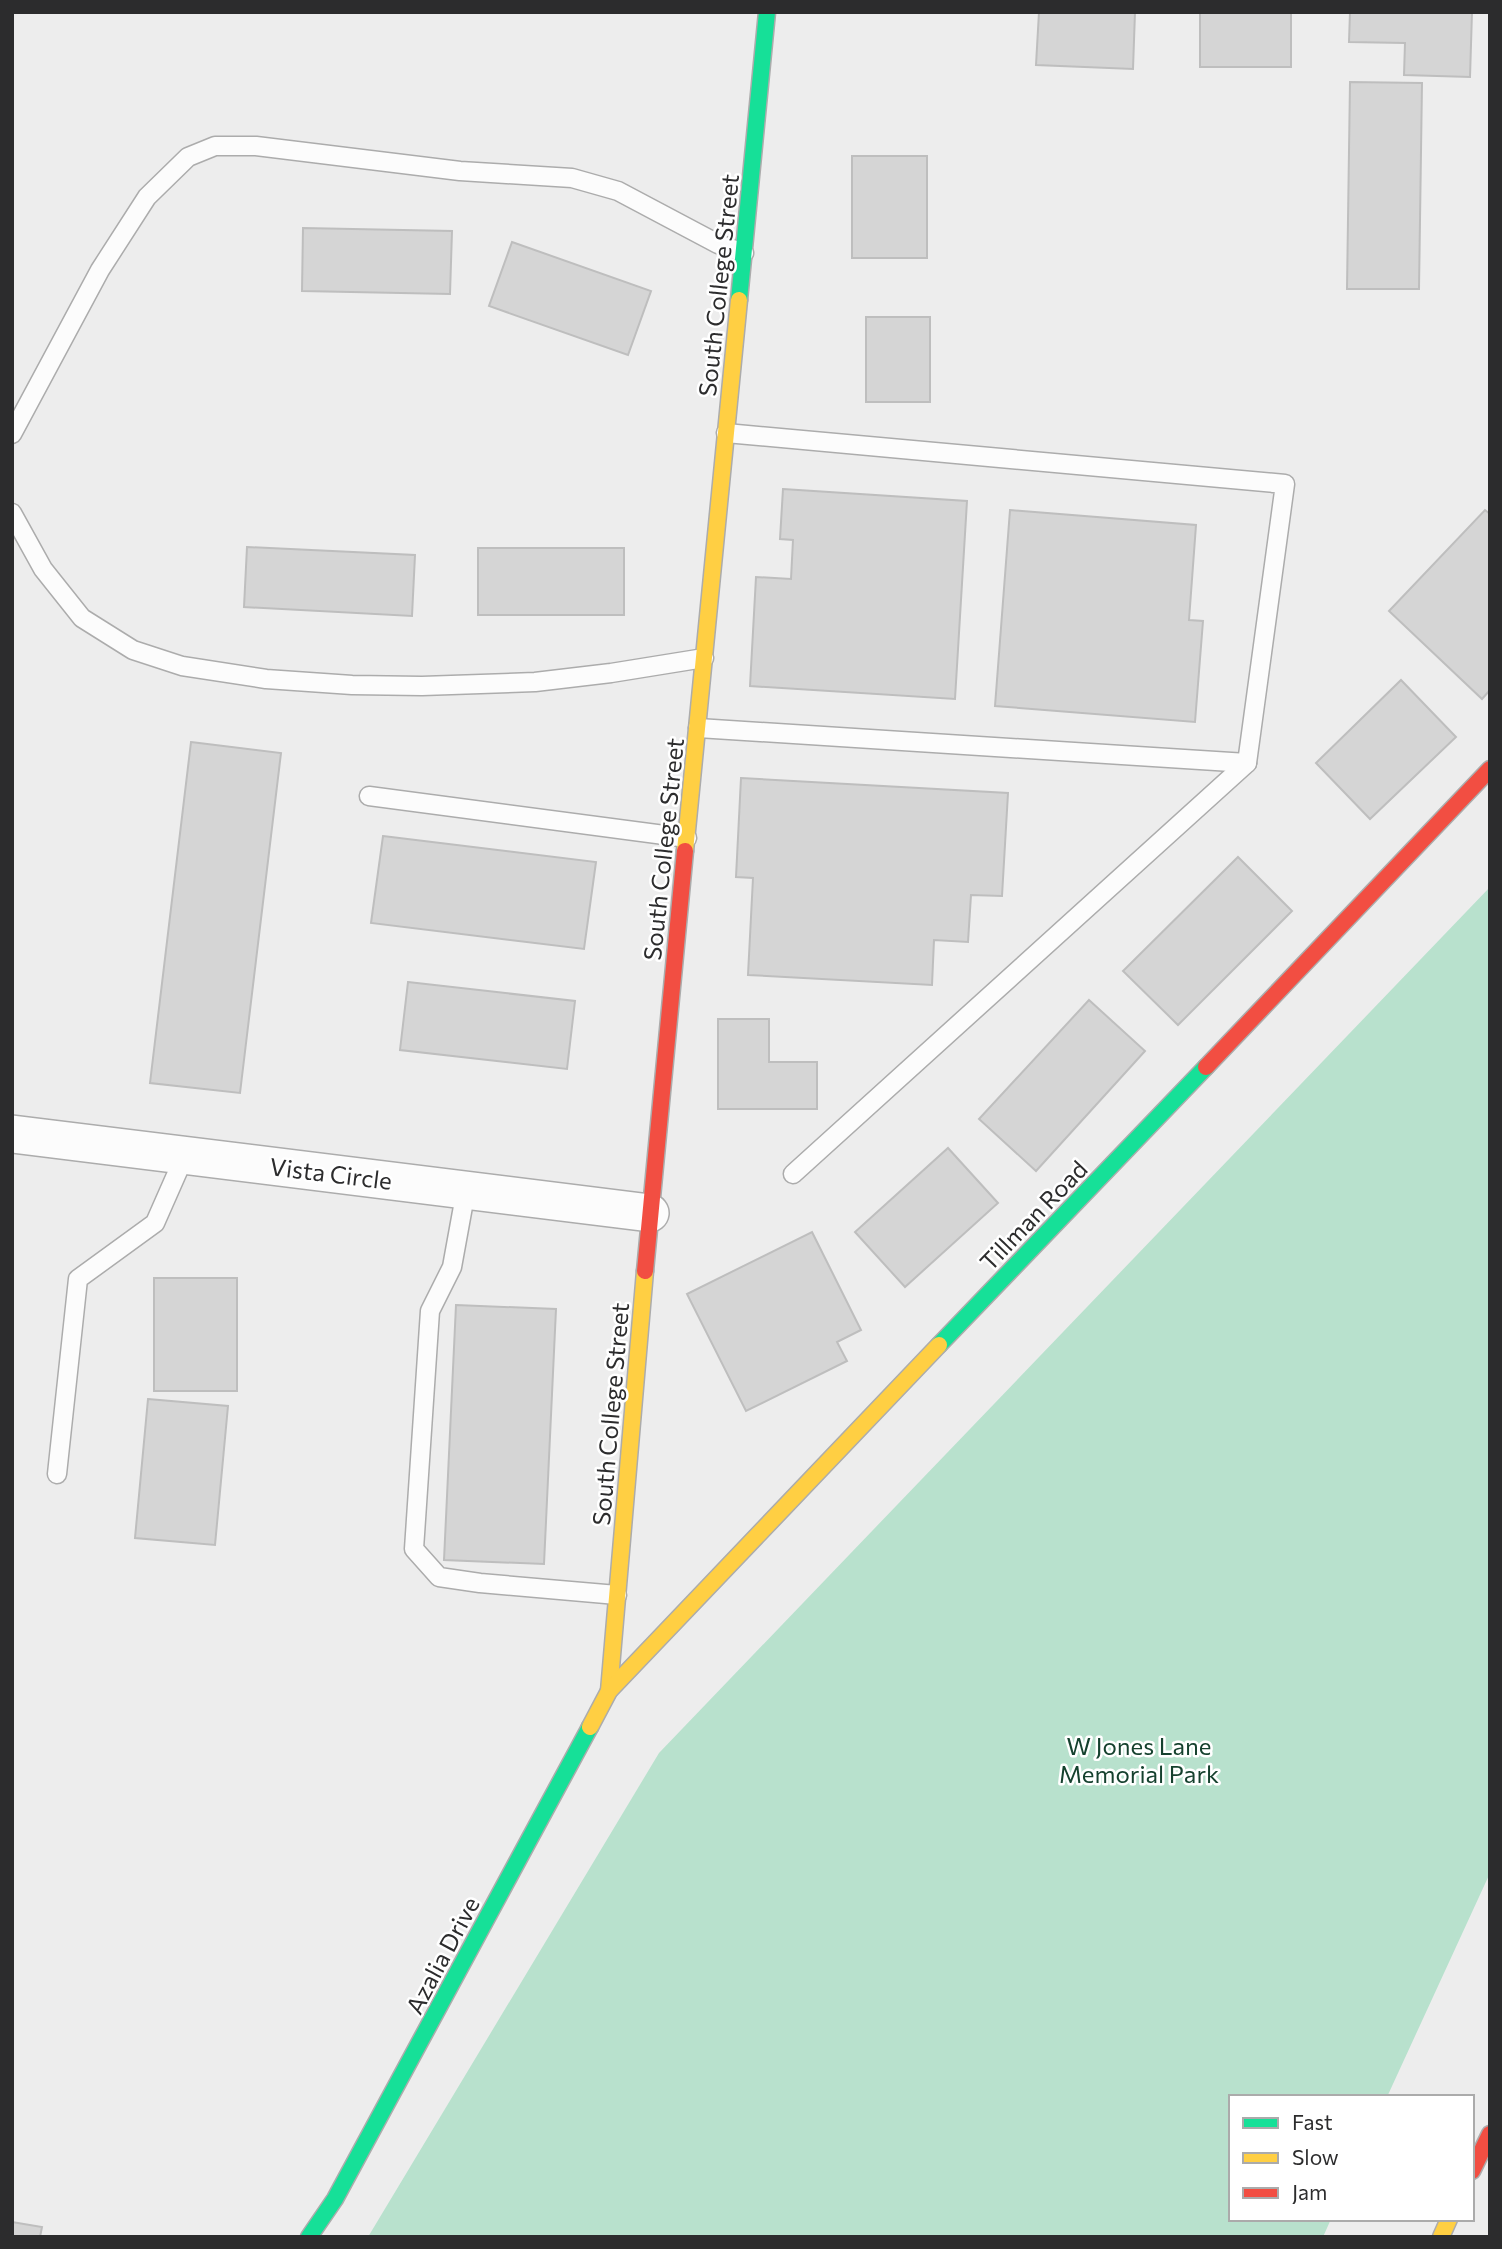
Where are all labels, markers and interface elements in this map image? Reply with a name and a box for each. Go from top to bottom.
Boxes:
street label: South College Street [692,172,744,398]
street label: South College Street [637,736,689,962]
street label: Vista Circle [268,1151,394,1195]
street label: Tillman Road [973,1154,1093,1276]
street label: South College Street [586,1301,634,1527]
park label: W Jones Lane Memorial Park [1059,1731,1219,1788]
street label: Azalia Drive [399,1891,485,2019]
legend [1229,2095,1474,2221]
text: Fast [1292,2109,1333,2134]
text: Slow [1292,2144,1339,2169]
text: Jam [1292,2179,1327,2204]

